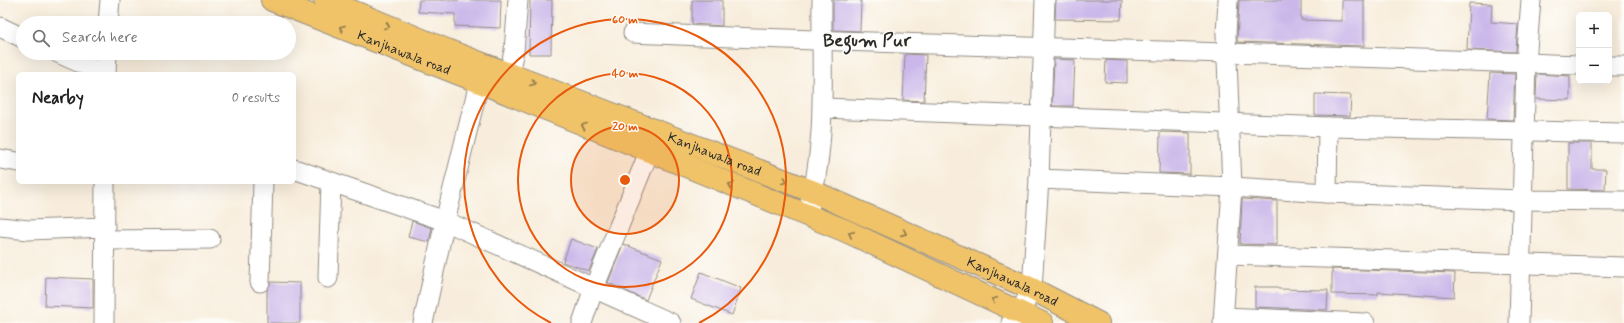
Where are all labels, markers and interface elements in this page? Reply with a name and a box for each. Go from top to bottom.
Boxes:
text: 60 m [612,12,638,28]
map controls [1576,12,1612,84]
button: + [1576,12,1612,48]
search box [16,16,296,60]
one-way arrow [384,21,391,29]
one-way arrow [338,24,345,32]
icon: search [30,27,52,49]
street label: Kanjhawala road [354,27,453,80]
text: Search here [62,28,138,48]
district label: Begum Pur [823,29,912,55]
button: − [1576,48,1612,84]
text: 40 m [612,66,639,82]
one-way arrow [530,78,537,86]
text: Nearby [32,87,84,109]
text: 0 results [232,90,280,107]
text: 20 m [612,119,638,135]
one-way arrow [581,122,588,130]
street label: Kanjhawala road [665,128,764,181]
centre of rings [618,173,632,187]
one-way arrow [781,176,788,184]
one-way arrow [727,181,734,189]
one-way arrow [899,228,907,236]
one-way arrow [848,231,855,239]
street label: Kanjhawala road [964,253,1061,311]
one-way arrow [991,297,999,305]

